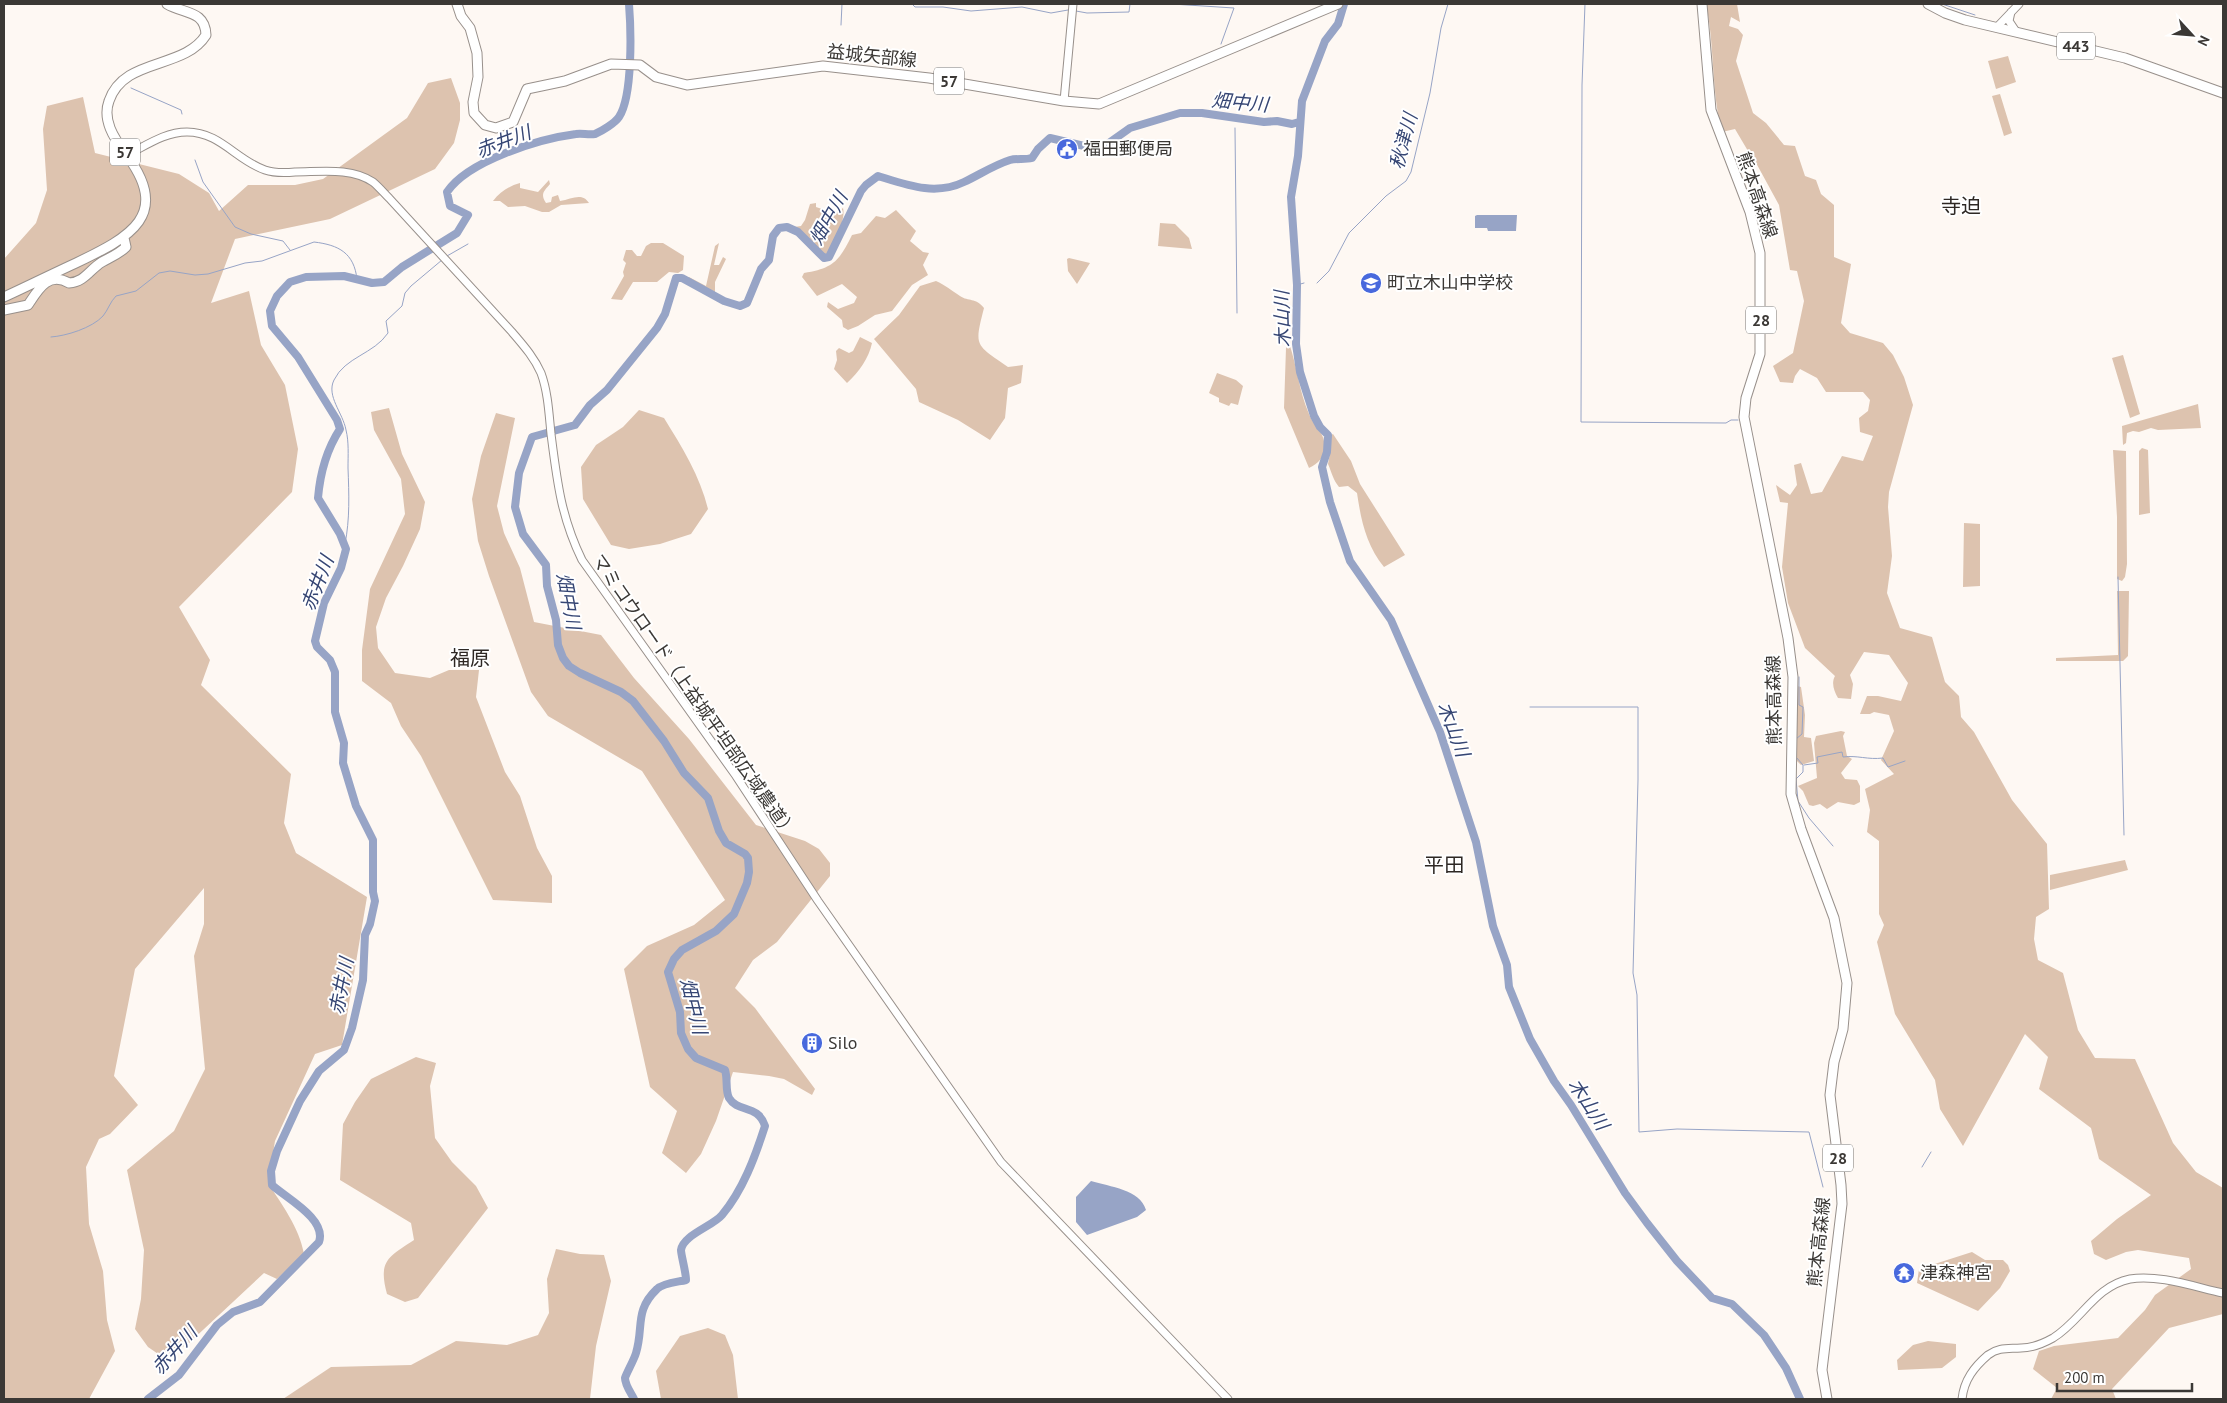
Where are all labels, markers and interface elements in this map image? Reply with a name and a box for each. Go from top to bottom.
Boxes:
north arrow [2167,10,2217,60]
road number: 443 [2057,32,2095,59]
text: N [2194,33,2214,49]
street label: 益城矢部線 [826,39,918,72]
road number: 57 [934,68,964,94]
water label: 畑中川 [1211,88,1271,117]
water label: 秋津川 [1384,108,1422,172]
water label: 赤井川 [472,119,536,162]
public building icon: 福田郵便局 [1055,137,1079,161]
place label: 福田郵便局 [1083,137,1173,160]
road number: 57 [110,138,140,166]
street label: 熊本高森線 [1732,149,1783,241]
water label: 畑中川 [804,186,853,249]
district label: 寺迫 [1941,193,1981,219]
school or university icon: 町立木山中学校 [1359,271,1383,295]
place label: 町立木山中学校 [1387,271,1513,294]
water label: 木山川 [1269,288,1295,348]
road number: 28 [1746,306,1776,334]
street label: マミコウロード（上益城平坦部広域農道） [587,549,802,842]
water label: 赤井川 [296,550,339,614]
water label: 畑中川 [552,571,587,633]
district label: 福原 [450,645,490,671]
street label: 熊本高森線 [1761,655,1786,745]
water label: 木山川 [1433,698,1476,762]
district label: 平田 [1424,852,1464,878]
water label: 赤井川 [324,954,359,1016]
water label: 畑中川 [675,975,713,1038]
building icon: Silo [800,1031,824,1055]
place label: Silo [828,1031,857,1054]
water label: 木山川 [1563,1074,1616,1136]
road number: 28 [1823,1144,1853,1172]
street label: 熊本高森線 [1802,1196,1835,1288]
temple icon: 津森神宮 [1892,1261,1916,1285]
place label: 津森神宮 [1920,1261,1992,1284]
water label: 赤井川 [146,1319,203,1379]
scale bar [2057,1360,2192,1392]
text: 200 m [2064,1368,2105,1387]

